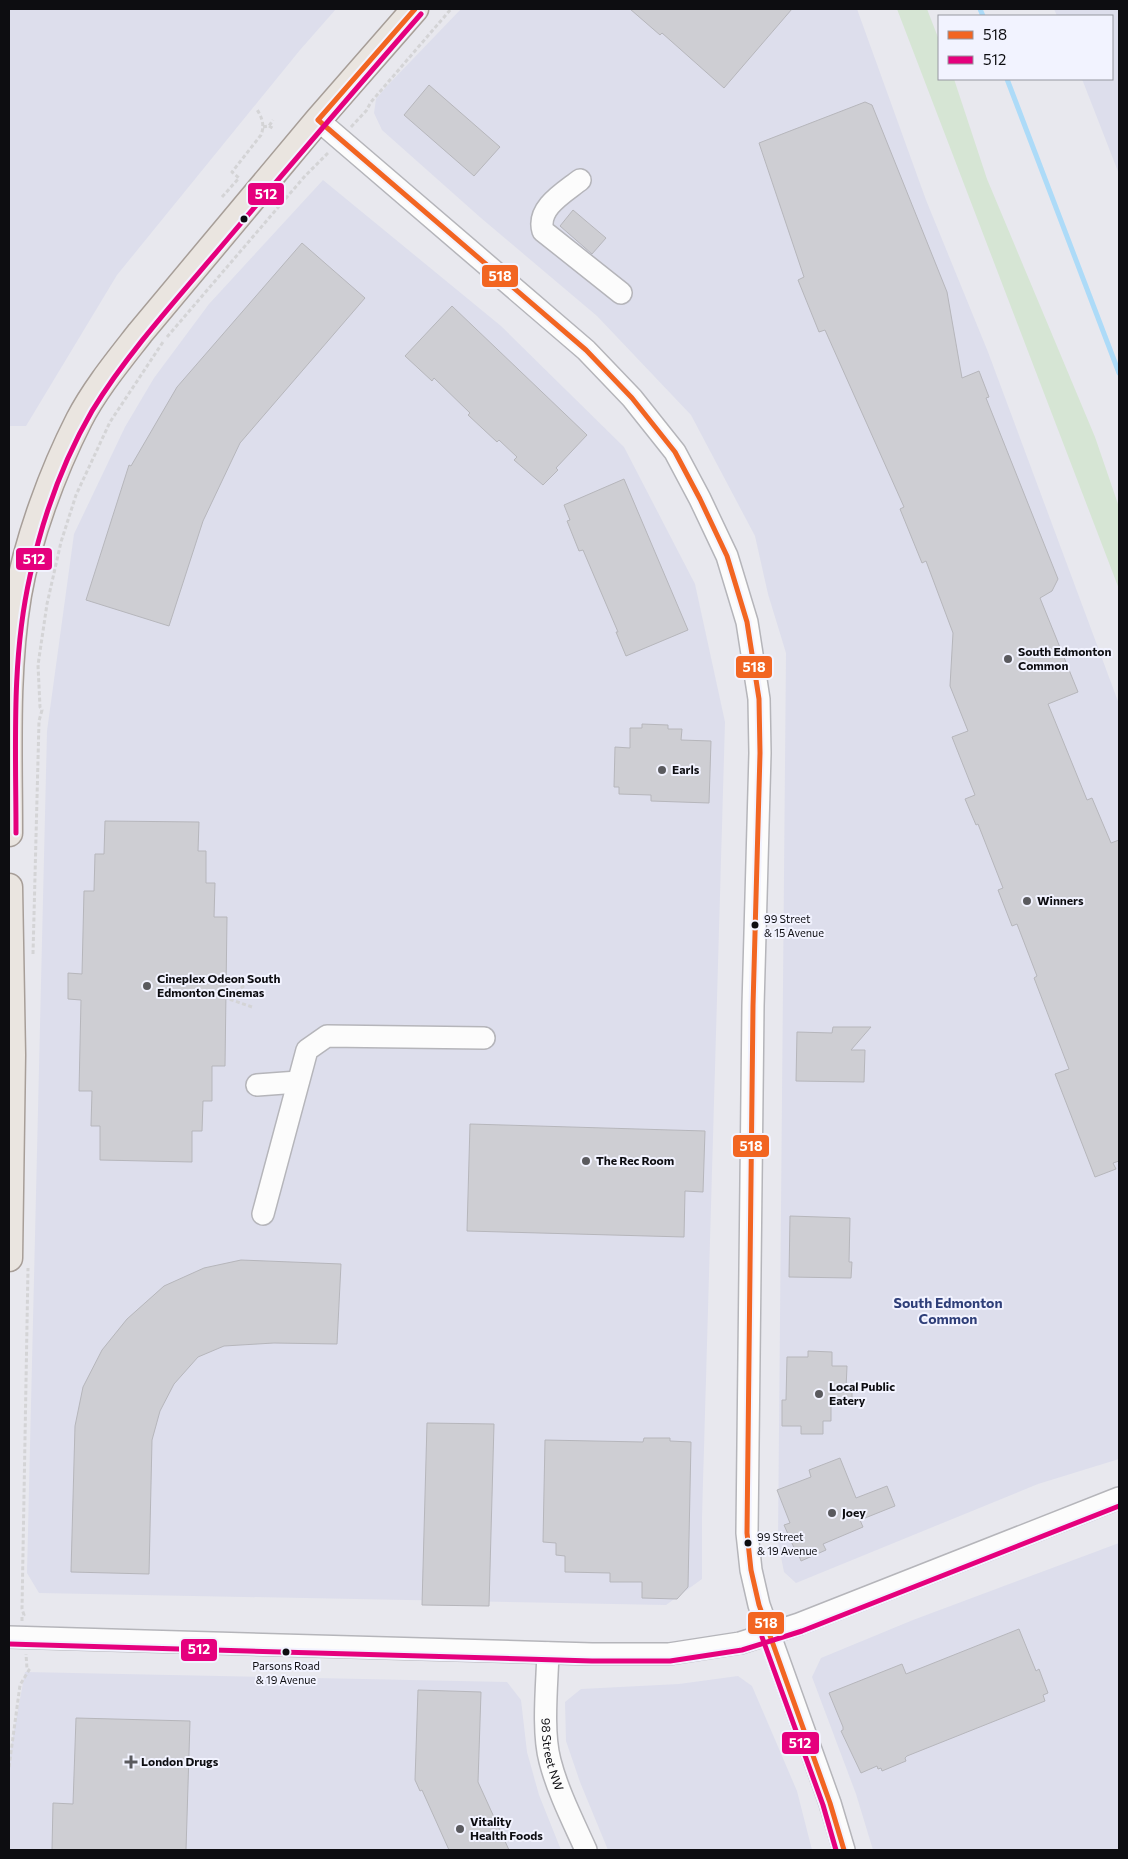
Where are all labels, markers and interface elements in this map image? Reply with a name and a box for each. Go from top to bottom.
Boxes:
legend [938,15,1113,80]
text: 518 [983,25,1007,43]
text: 512 [983,50,1006,68]
line badge: 512 [247,182,285,206]
text: 512 [255,185,277,202]
unlabelled marker [239,214,249,224]
line badge: 518 [481,264,519,288]
text: 518 [488,267,512,284]
line badge: 512 [15,547,53,571]
text: 512 [23,550,45,567]
place label: South Edmonton Common [1018,644,1111,672]
marker: South Edmonton Common [1002,653,1014,665]
line badge: 518 [735,655,773,679]
text: 518 [742,658,766,675]
place label: Earls [672,762,700,776]
marker: Earls [656,764,668,776]
place label: Winners [1037,893,1084,907]
marker: Winners [1021,895,1033,907]
place label: 99 Street & 15 Avenue [764,912,824,939]
marker: 99 Street & 15 Avenue [750,920,760,930]
place label: Cineplex Odeon South Edmonton Cinemas [157,971,280,999]
marker: Cineplex Odeon South Edmonton Cinemas [141,980,153,992]
line badge: 518 [732,1134,770,1158]
text: 518 [739,1137,763,1154]
place label: The Rec Room [596,1153,674,1167]
marker: The Rec Room [580,1155,592,1167]
district label: South Edmonton Common [894,1294,1003,1327]
place label: Local Public Eatery [829,1379,895,1407]
marker: Local Public Eatery [813,1388,825,1400]
place label: Joey [842,1505,866,1520]
marker: Joey [826,1507,838,1519]
place label: 99 Street & 19 Avenue [757,1530,818,1557]
marker: 99 Street & 19 Avenue [743,1538,753,1548]
line badge: 518 [747,1611,785,1635]
text: 518 [754,1614,778,1631]
line badge: 512 [180,1638,218,1662]
text: 512 [188,1640,210,1657]
marker: Parsons Road & 19 Avenue [281,1647,291,1657]
place label: Parsons Road & 19 Avenue [252,1659,320,1686]
street label: 98 Street NW [540,1718,567,1792]
line badge: 512 [781,1731,820,1755]
text: 512 [789,1734,811,1751]
place label: London Drugs [141,1754,219,1768]
marker: London Drugs [125,1756,137,1768]
place label: Vitality Health Foods [470,1814,543,1842]
marker: Vitality Health Foods [454,1823,466,1835]

